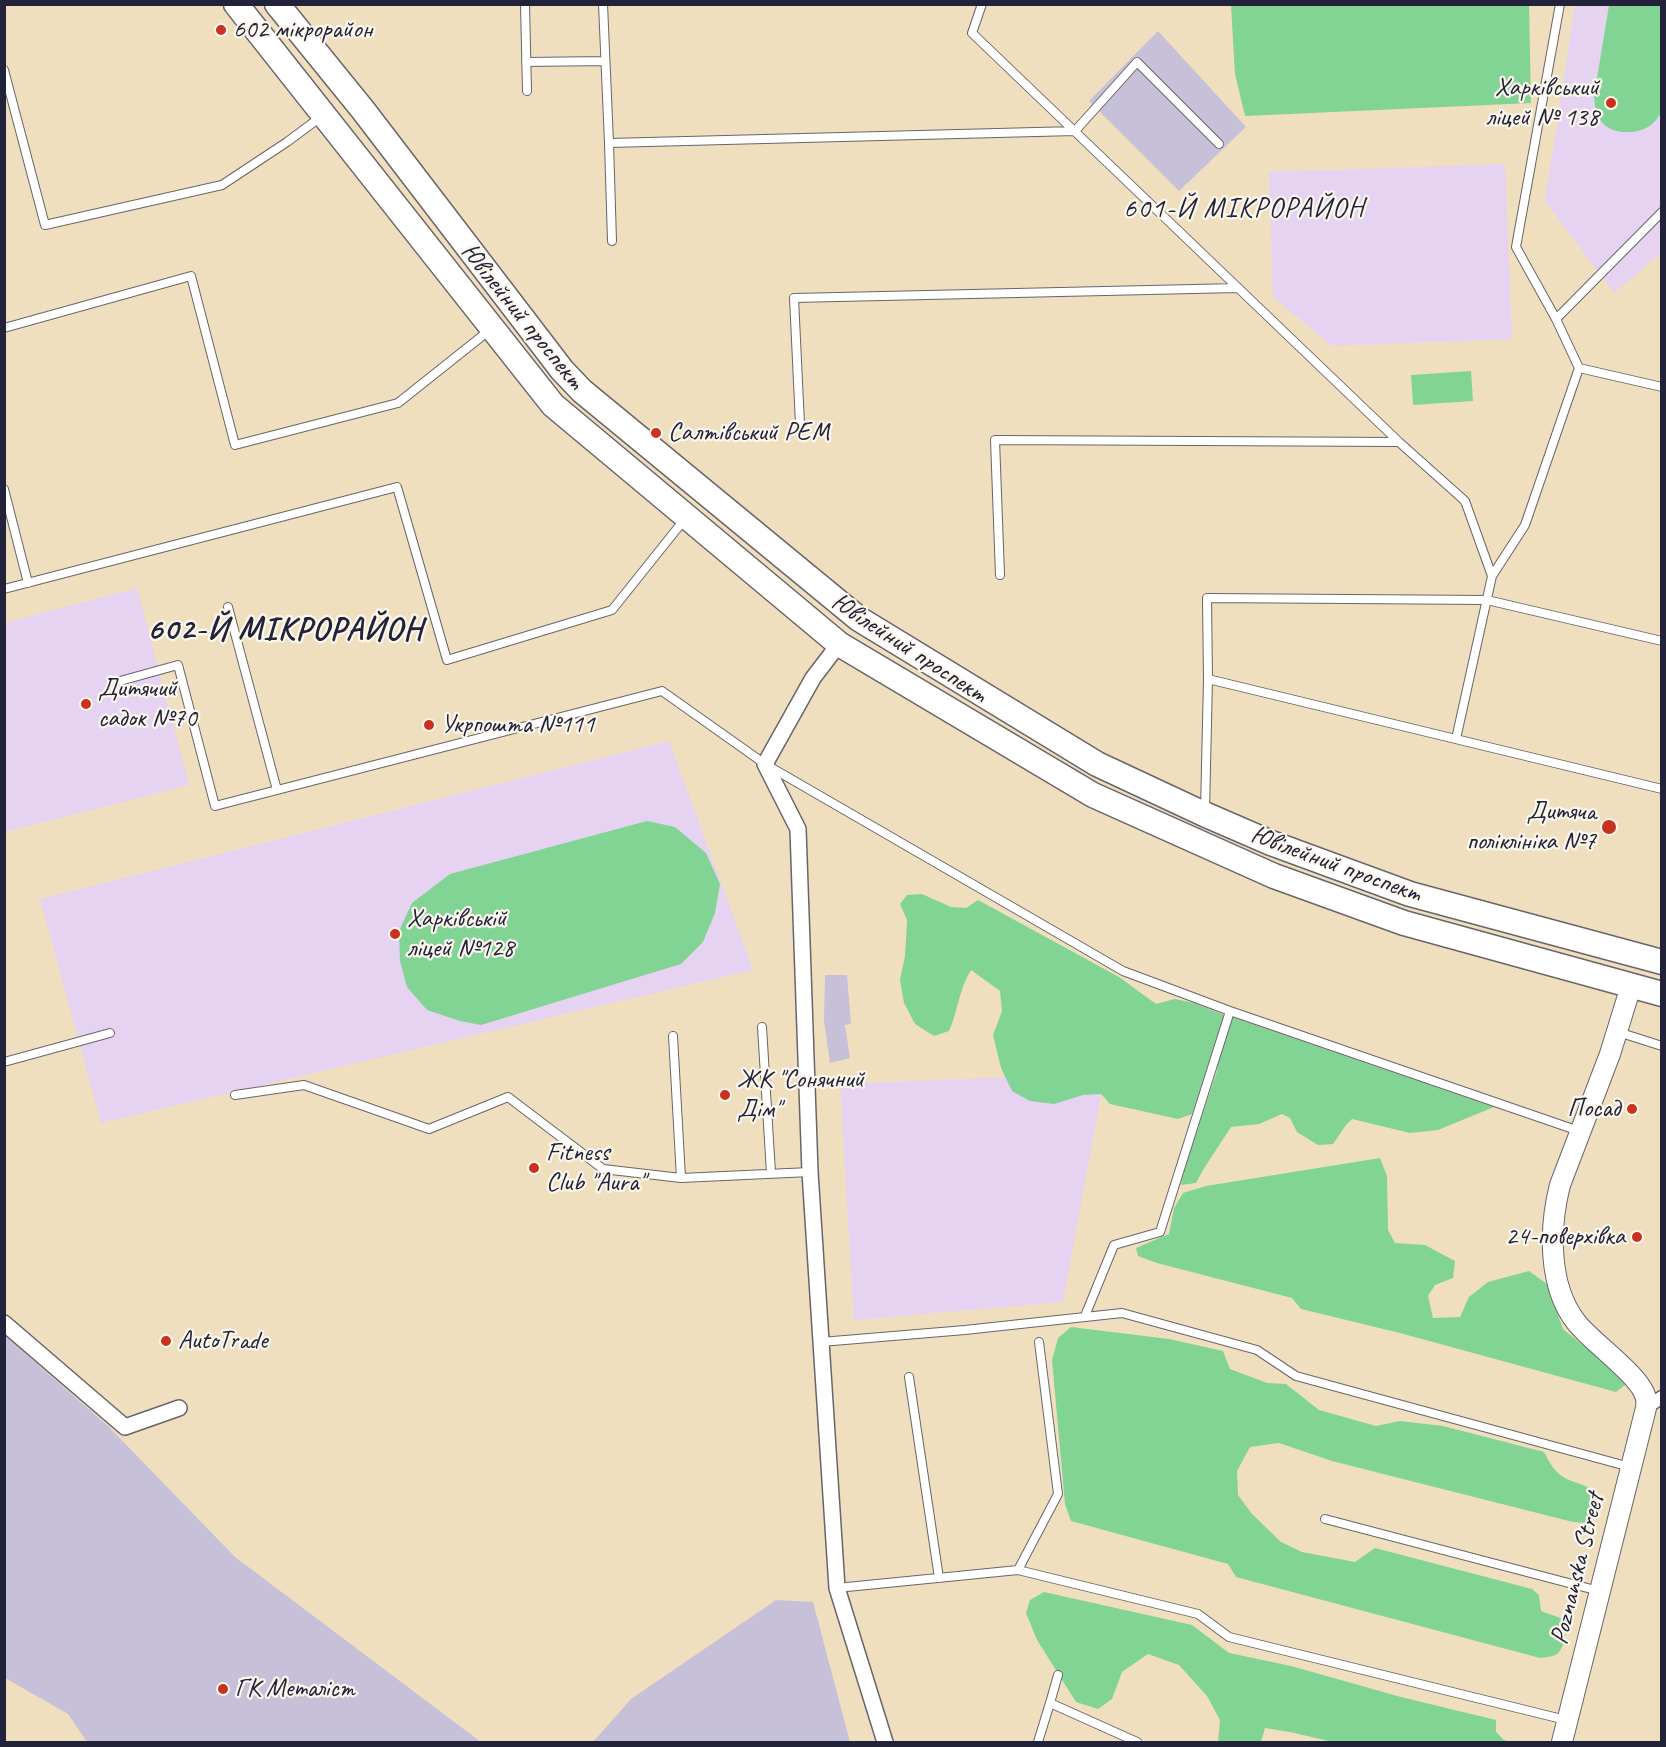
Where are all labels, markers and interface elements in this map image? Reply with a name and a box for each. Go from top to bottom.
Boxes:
place label: 602 мікрорайон [233,14,372,46]
marker: 602 мікрорайон [214,23,228,37]
place label: Харківський ліцей № 138 [1486,72,1599,134]
marker: Харківський ліцей № 138 [1604,96,1618,110]
district label: 601-Й МІКРОРАЙОН [1123,193,1365,227]
street label: Ювілейний проспект [453,237,591,397]
place label: Салтівський РЕМ [668,417,829,449]
marker: Салтівський РЕМ [649,426,663,440]
street label: Ювілейний проспект [825,587,993,711]
district label: 602-Й МІКРОРАЙОН [144,612,426,650]
place label: Дитячий садок №70 [98,673,197,734]
marker: Дитячий садок №70 [79,697,93,711]
place label: Укрпошта №111 [441,709,595,741]
marker: Укрпошта №111 [422,718,436,732]
place label: Дитяча поліклініка №7 [1466,796,1596,858]
marker: Дитяча поліклініка №7 [1600,818,1618,836]
street label: Ювілейний проспект [1246,820,1426,910]
place label: Харківській ліцей №128 [407,903,514,964]
marker: Харківській ліцей №128 [388,927,402,941]
place label: ЖК "Сонячний Дім" [737,1064,864,1126]
marker: ЖК "Сонячний Дім" [718,1088,732,1102]
place label: Посад [1567,1093,1620,1125]
marker: Посад [1625,1102,1639,1116]
place label: Fitness Club "Aura" [546,1137,645,1198]
marker: Fitness Club "Aura" [527,1161,541,1175]
place label: 24-поверхівка [1505,1221,1625,1253]
marker: 24-поверхівка [1630,1230,1644,1244]
place label: AutoTrade [178,1325,267,1357]
marker: AutoTrade [159,1334,173,1348]
street label: Poznanska Street [1544,1490,1612,1648]
place label: ГК Металіст [235,1673,355,1705]
marker: ГК Металіст [216,1682,230,1696]

